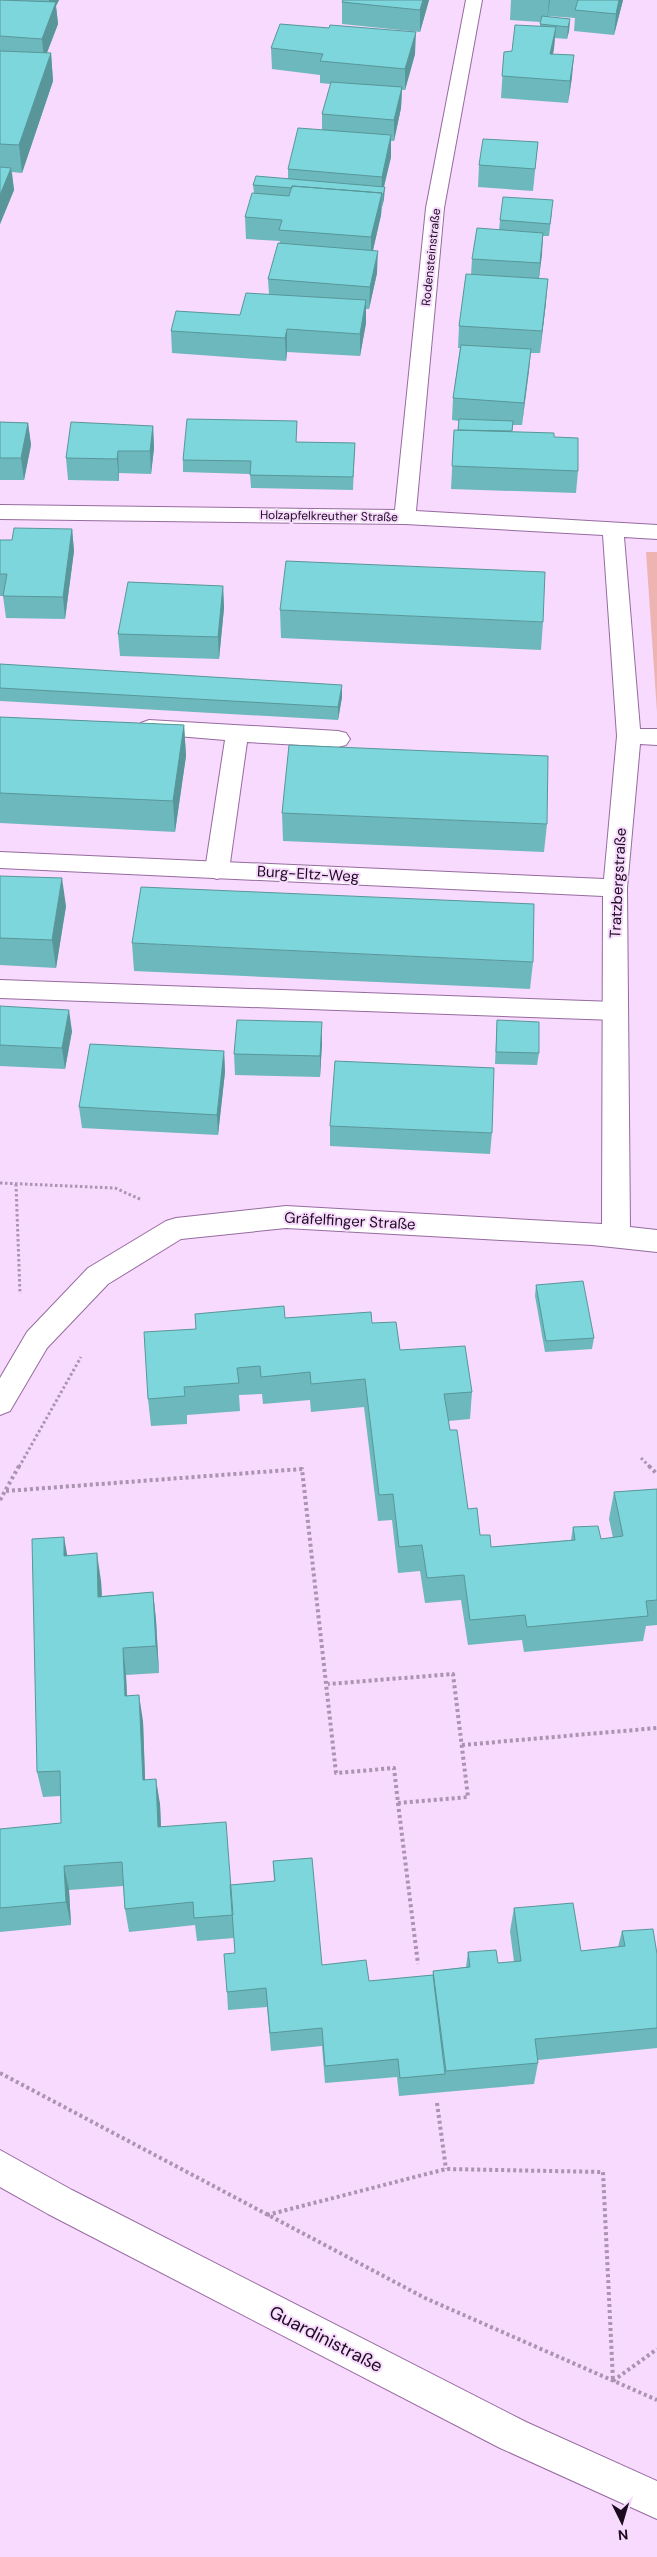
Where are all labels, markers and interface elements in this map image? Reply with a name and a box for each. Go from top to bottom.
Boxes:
street label: Rodensteinstraße [418,207,444,307]
street label: Holzapfelkreuther Straße [260,507,398,525]
street label: Tratzbergstraße [605,827,631,939]
street label: Burg-Eltz-Weg [256,861,360,887]
street label: Gräfelfinger Straße [284,1208,416,1234]
street label: Guardinistraße [265,2300,387,2378]
north arrow [597,2497,647,2547]
text: N [617,2526,629,2544]

